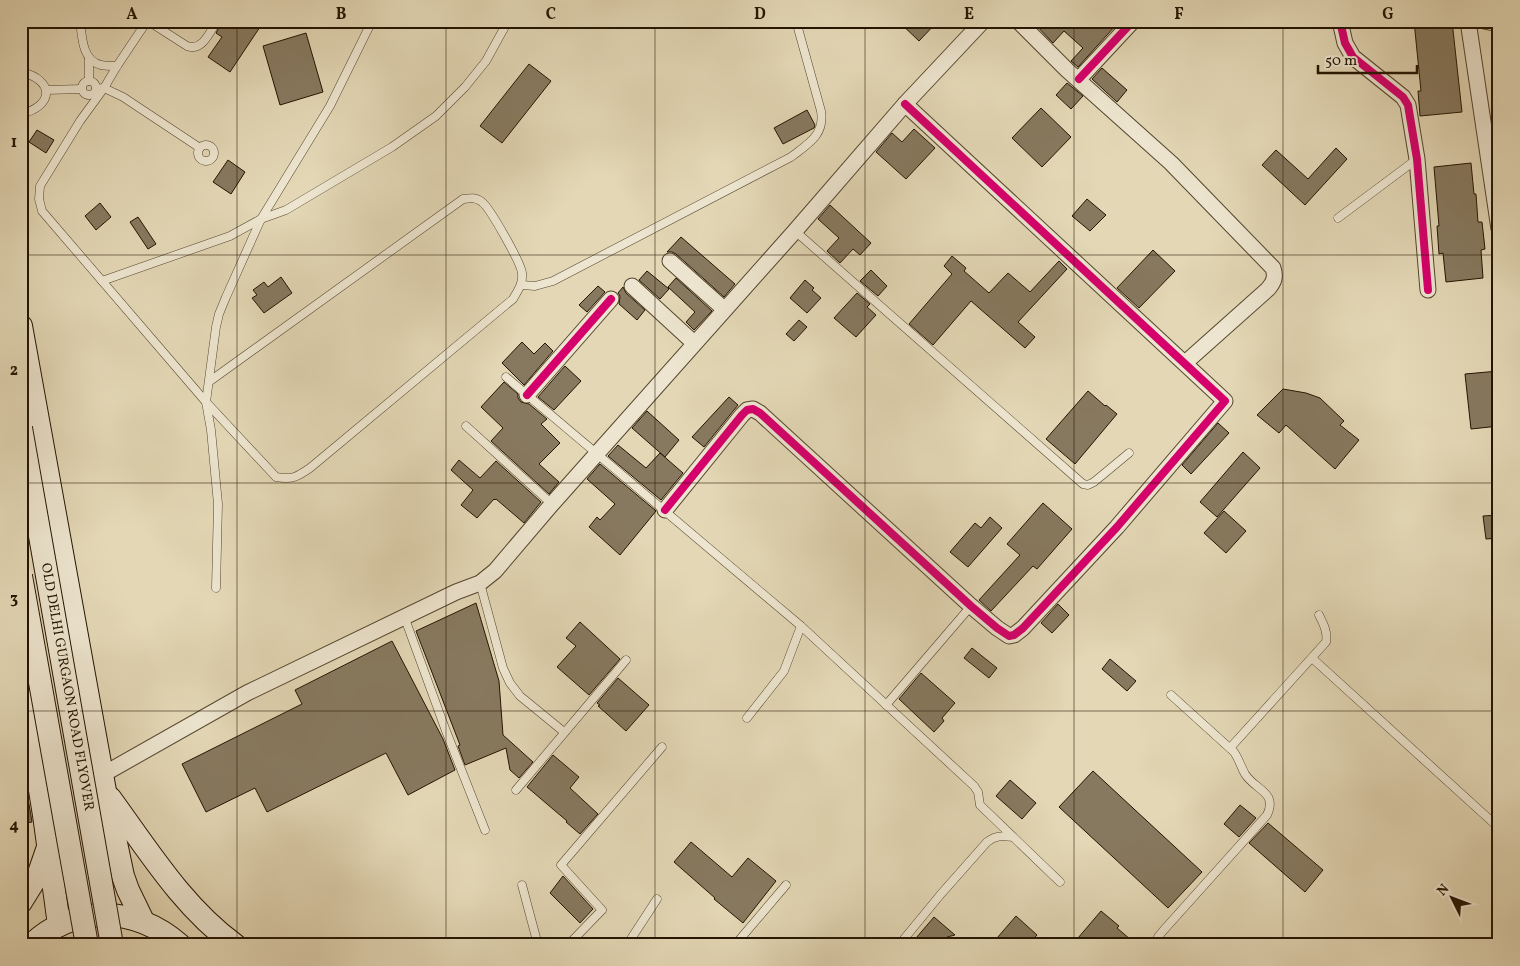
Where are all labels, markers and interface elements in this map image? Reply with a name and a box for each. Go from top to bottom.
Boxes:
text: A [126,4,138,26]
text: B [336,4,347,26]
text: C [546,4,556,26]
text: D [754,4,766,26]
text: E [964,4,974,26]
text: F [1174,4,1184,26]
text: G [1382,4,1394,26]
scale bar [1318,42,1416,74]
text: 50 m [1325,51,1357,72]
text: 1 [11,132,17,154]
text: 2 [10,360,18,382]
street label: OLD DELHI GURGAON ROAD FLYOVER [36,562,98,813]
text: 3 [10,588,18,610]
text: 4 [9,815,19,837]
north arrow [1428,874,1478,924]
text: N [1433,880,1454,900]

